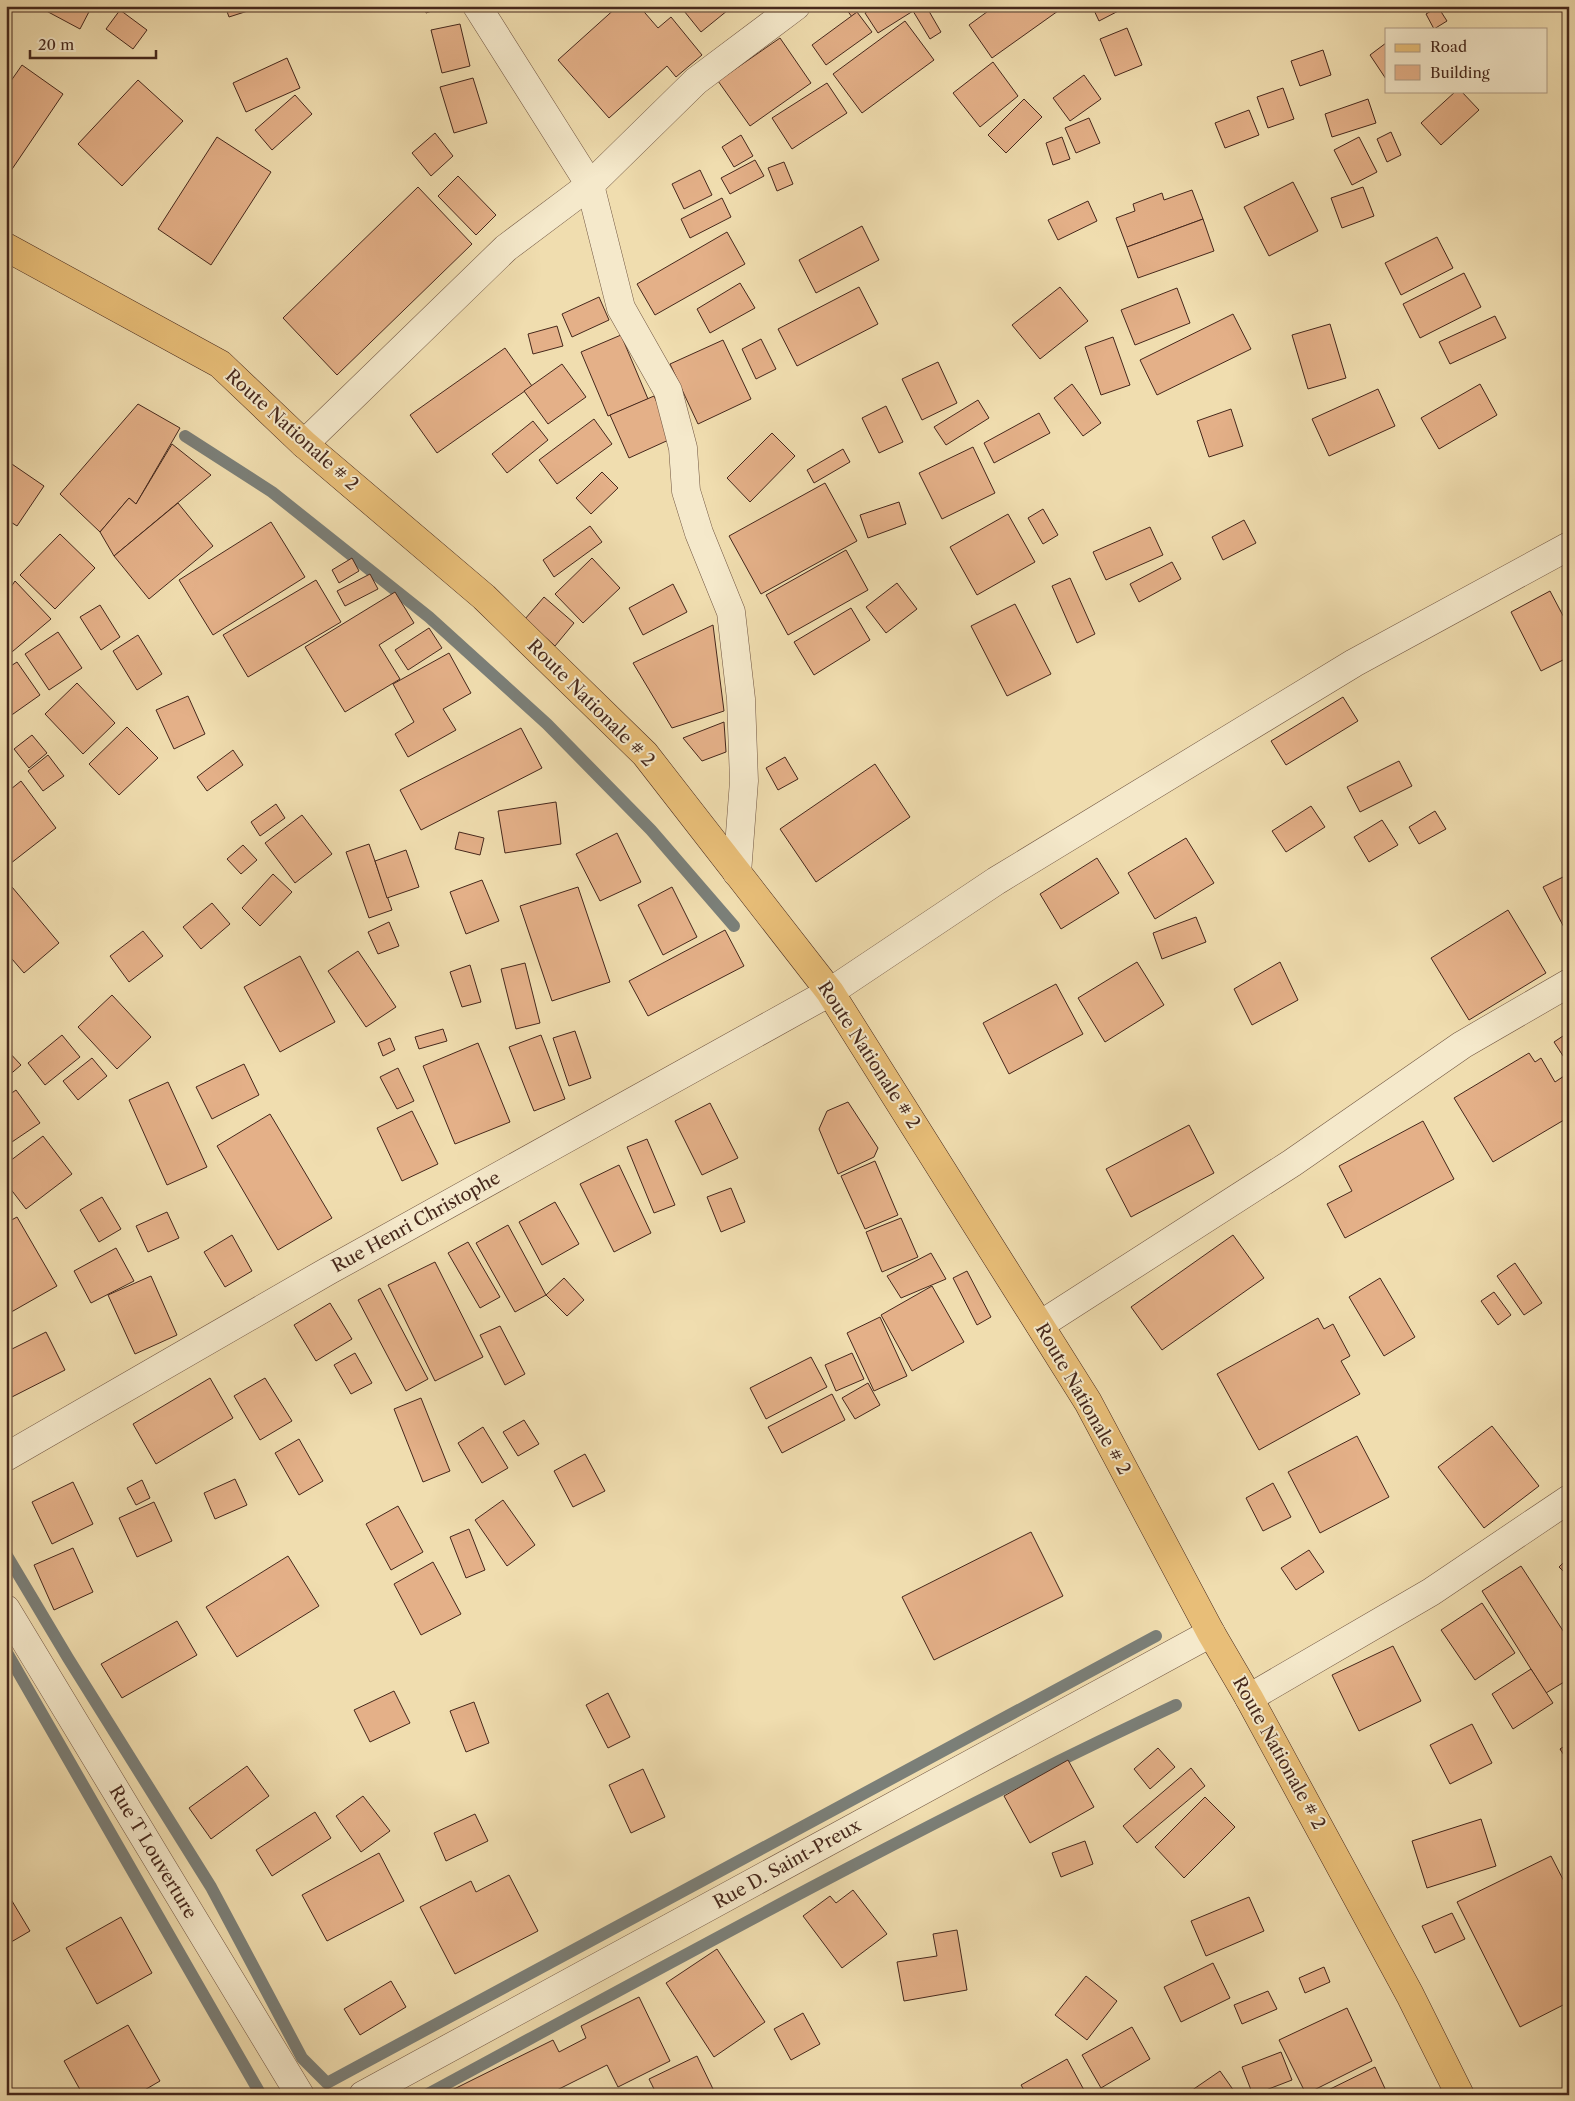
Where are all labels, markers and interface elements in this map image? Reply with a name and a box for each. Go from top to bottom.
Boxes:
scale bar [30,28,156,60]
legend [1385,28,1548,92]
text: 20 m [38,35,74,54]
text: Road [1430,37,1467,56]
text: Building [1430,63,1490,82]
street label: Route Nationale # 2 [221,365,363,495]
street label: Route Nationale # 2 [523,635,659,771]
street label: Route Nationale # 2 [813,977,925,1133]
street label: Rue Henri Christophe [328,1167,504,1277]
street label: Route Nationale # 2 [1031,1319,1135,1479]
street label: Route Nationale # 2 [1228,1673,1330,1833]
street label: Rue T Louverture [104,1781,202,1923]
street label: Rue D. Saint-Preux [709,1814,865,1914]

